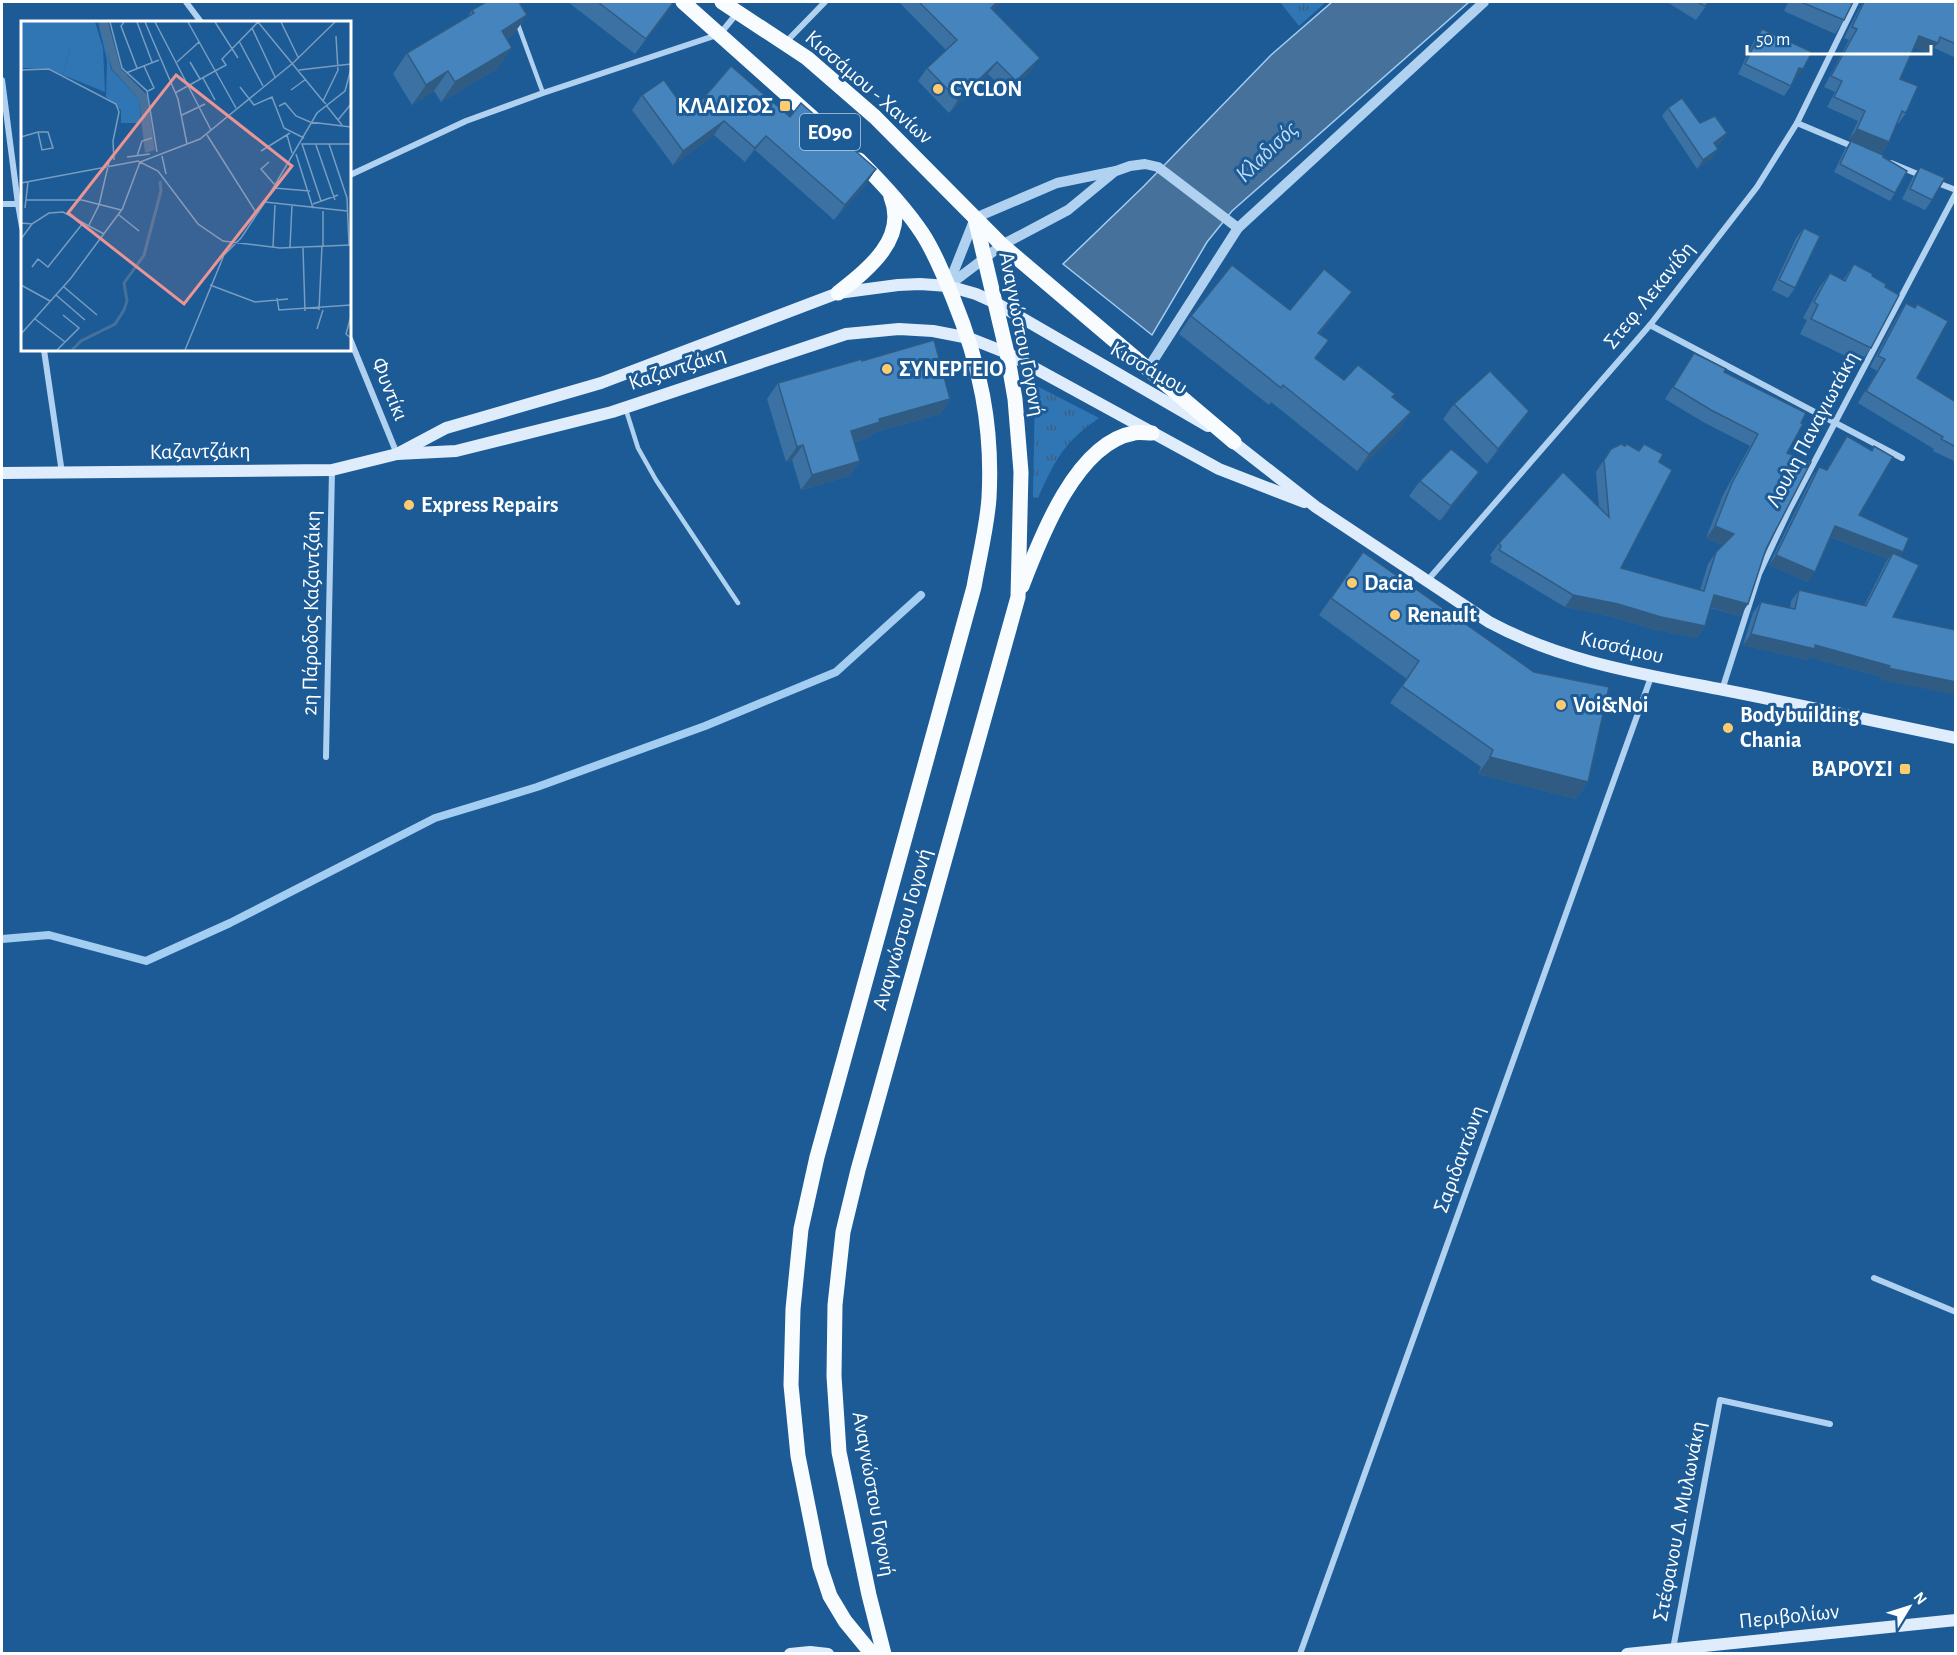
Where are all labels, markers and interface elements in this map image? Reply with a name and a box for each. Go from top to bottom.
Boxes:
scale bar [1747,18,1932,56]
inset map [21,21,351,351]
street label: Κισσάμου - Χανίων [801,26,937,148]
text: 50 m [1756,31,1790,49]
place label: CYCLON [950,78,1022,100]
marker: CYCLON [931,82,945,96]
place label: ΚΛΑΔΙΣΟΣ [677,95,773,117]
marker: ΚΛΑΔΙΣΟΣ [778,99,792,113]
road number: ΕΟ90 [800,114,860,150]
water label: Κλαδισός [1231,117,1303,187]
street label: Στεφ. Λεκανίδη [1599,237,1699,353]
street label: Αναγνώστου Γογονή [995,250,1049,418]
street label: Κισσάμου [1107,337,1191,399]
street label: Καζαντζάκη [626,342,728,394]
street label: Λουλη Παναγιωτάκη [1762,347,1862,511]
street label: Φυντίκι [367,354,413,424]
place label: ΣΥΝΕΡΓΕΙΟ [899,358,1003,380]
marker: ΣΥΝΕΡΓΕΙΟ [880,362,894,376]
street label: Καζαντζάκη [149,439,251,463]
place label: Express Repairs [421,494,558,516]
marker: Express Repairs [402,498,416,512]
street label: 2η Πάροδος Καζαντζάκη [298,510,324,716]
place label: Dacia [1364,572,1414,594]
marker: Dacia [1345,576,1359,590]
place label: Renault [1407,604,1477,626]
marker: Renault [1388,608,1402,622]
street label: Κισσάμου [1578,627,1666,667]
place label: Voi&Noi [1573,694,1649,716]
marker: Voi&Noi [1554,698,1568,712]
place label: Bodybuilding Chania [1740,704,1860,751]
marker: Bodybuilding Chania [1721,721,1735,735]
place label: ΒΑΡΟΥΣΙ [1811,758,1893,780]
marker: ΒΑΡΟΥΣΙ [1898,762,1912,776]
street label: Αναγνώστου Γογονή [868,846,936,1012]
street label: Σαριδαντώνη [1429,1102,1489,1216]
street label: Αναγνώστου Γογονή [849,1410,899,1578]
street label: Στέφανου Δ. Μυλωνάκη [1649,1419,1709,1623]
north arrow [1879,1577,1939,1637]
text: N [1910,1589,1930,1608]
street label: Περιβολίων [1738,1600,1840,1632]

